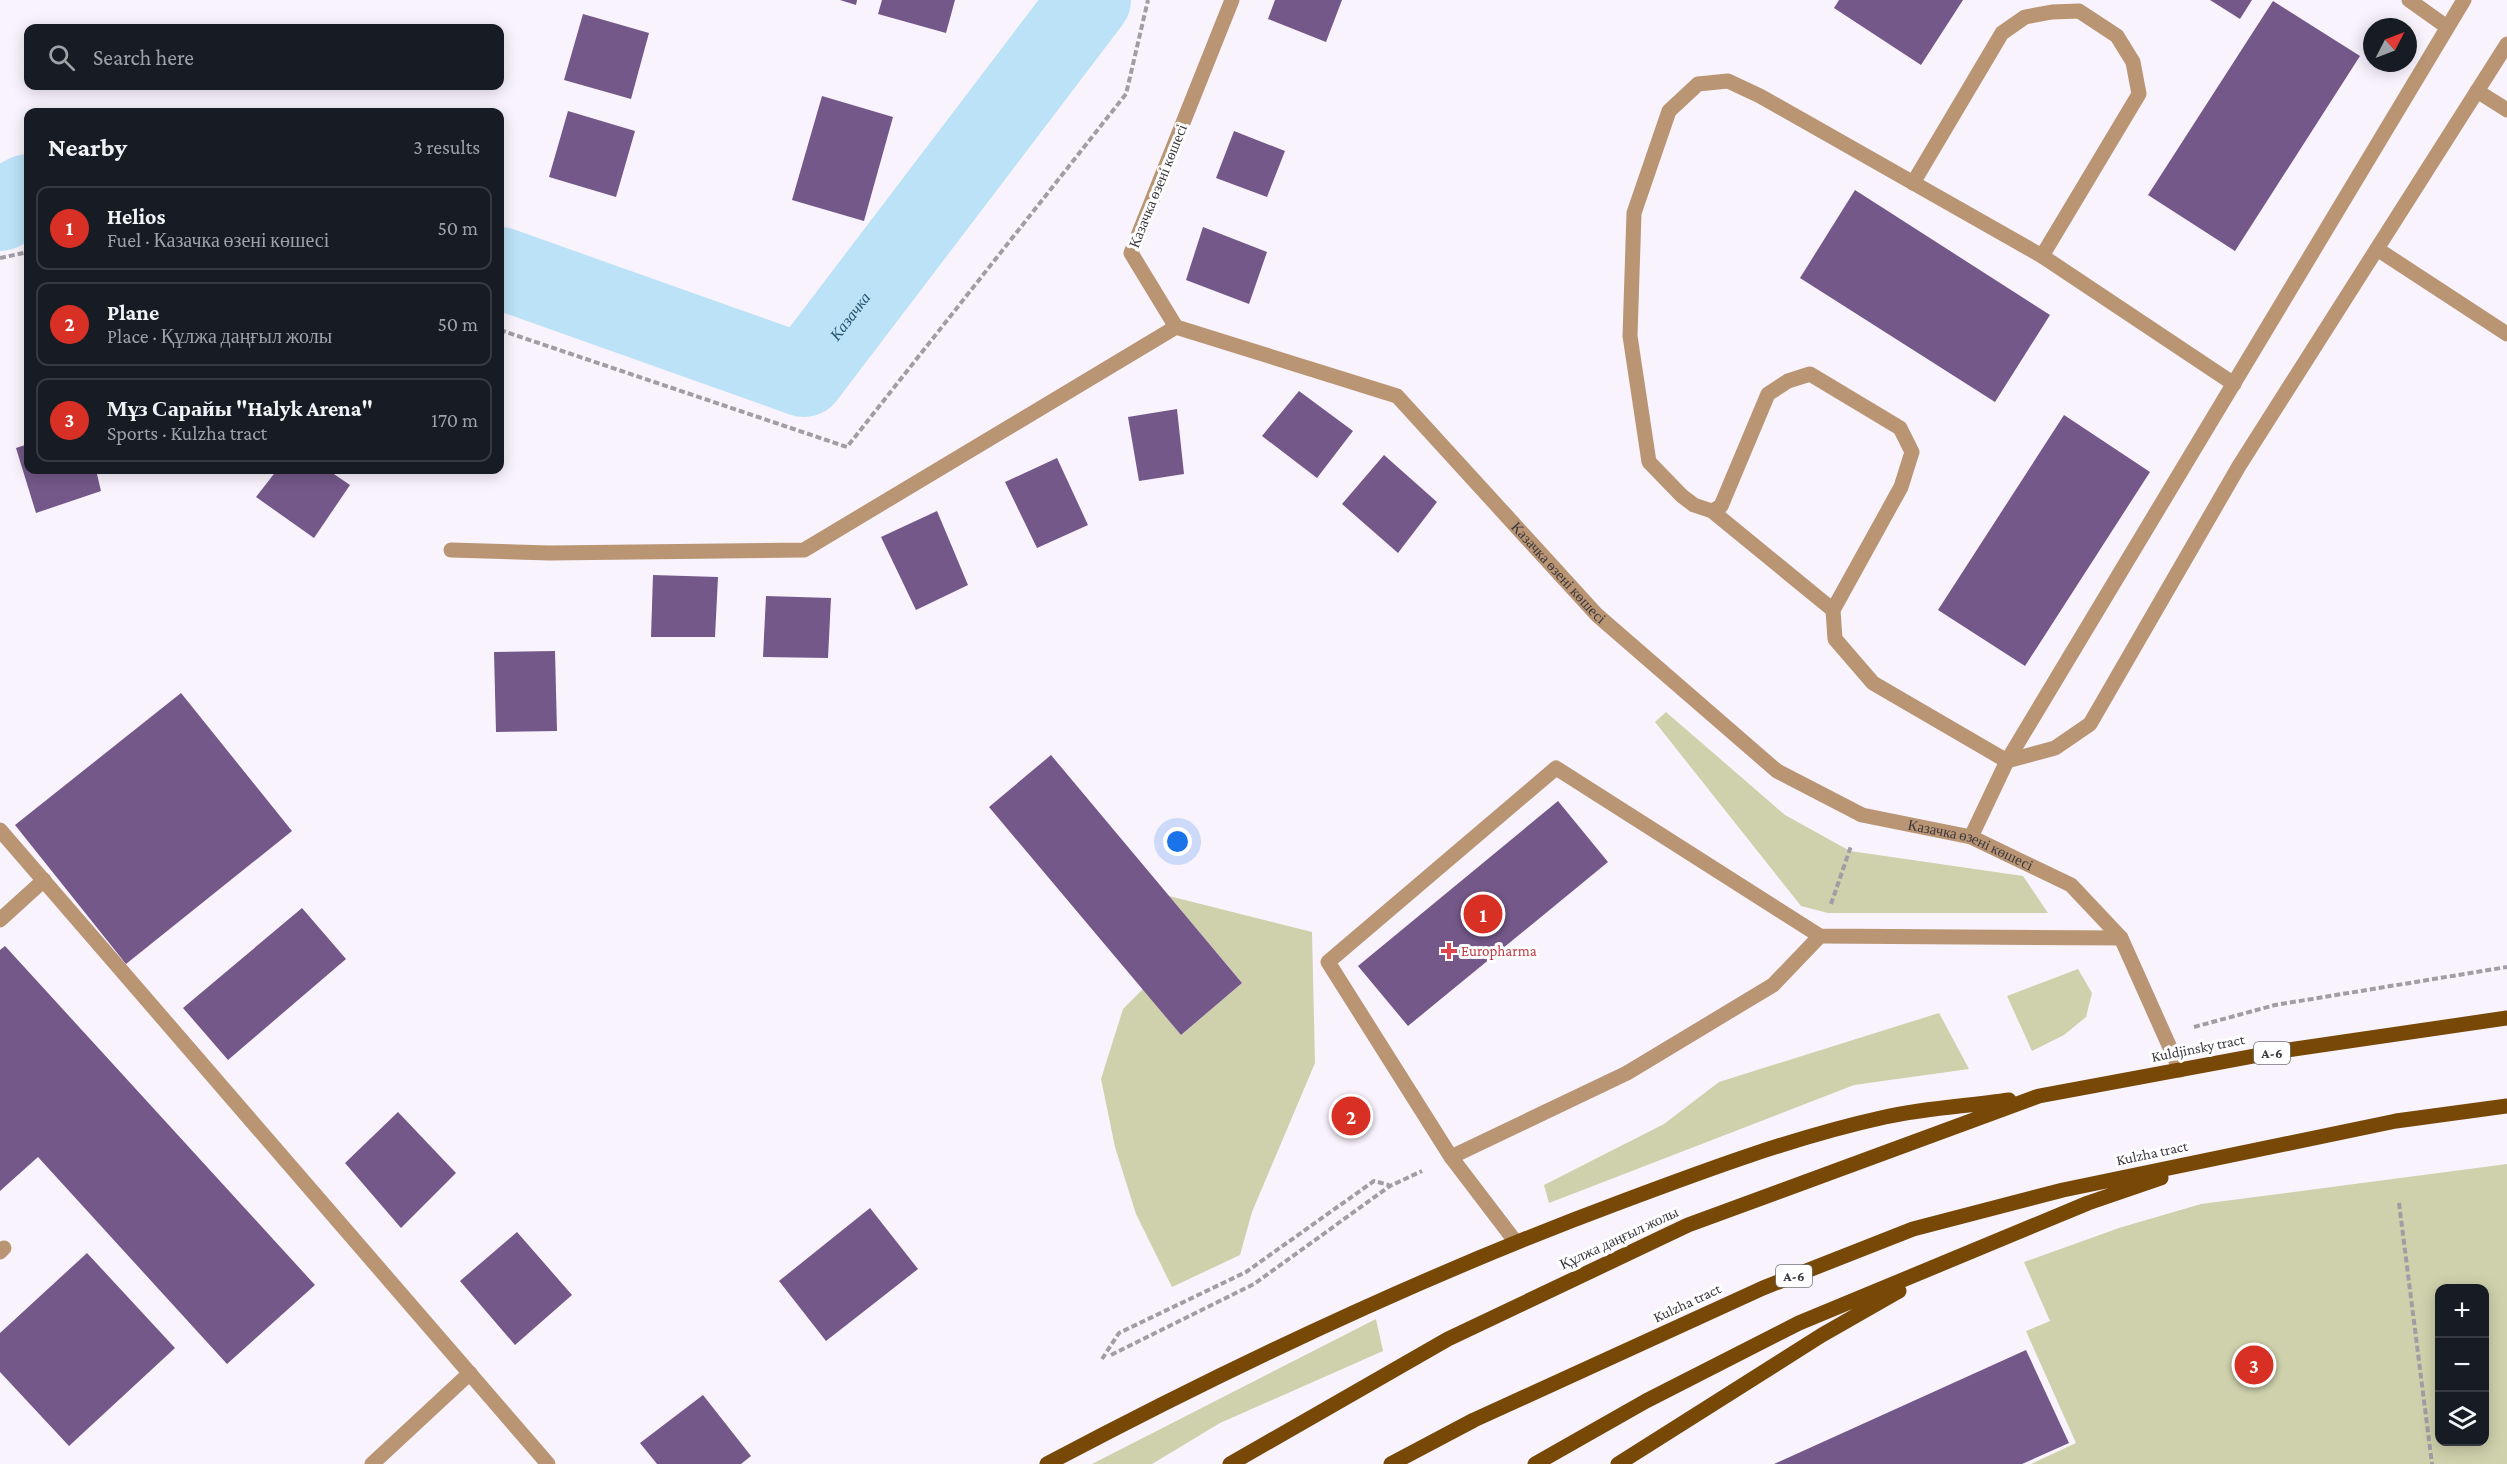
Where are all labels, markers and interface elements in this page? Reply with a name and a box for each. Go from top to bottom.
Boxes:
north arrow [2363,18,2417,72]
search box [24,24,504,90]
icon: search [45,41,78,74]
text: Search here [93,45,194,70]
street label: Казачка өзені көшесі [1126,122,1190,250]
text: Nearby [48,133,127,162]
text: 3 results [413,136,480,158]
text: Helios [107,204,166,229]
text: 1 [66,217,73,239]
text: 50 m [437,217,478,239]
text: Fuel · Казачка өзені көшесі [107,229,329,251]
water label: Казачка [826,289,874,344]
text: Plane [107,300,159,325]
text: 2 [64,313,75,335]
text: 50 m [437,313,478,335]
text: Place · Құлжа даңғыл жолы [107,325,332,347]
text: Мұз Сарайы "Halyk Arena" [107,396,373,421]
text: 3 [65,409,74,431]
text: 170 m [431,409,478,431]
text: Sports · Kulzha tract [107,422,267,444]
street label: Казачка өзені көшесі [1508,519,1609,627]
street label: Казачка өзені көшесі [1906,816,2036,874]
your location [1163,827,1192,856]
pin: 1 [1464,892,1502,936]
place label: Europharma [1461,943,1537,960]
marker: Europharma [1442,944,1456,958]
street label: Kuldjinsky tract [2150,1031,2247,1066]
road number: A-6 [2254,1042,2290,1064]
pin: 2 [1332,1094,1370,1138]
street label: Kulzha tract [2115,1137,2190,1168]
street label: Құлжа даңғыл жолы [1557,1204,1681,1272]
road number: A-6 [1776,1265,1812,1287]
street label: Kulzha tract [1651,1280,1724,1326]
map controls [2435,1284,2489,1446]
button: + [2435,1284,2489,1338]
button: − [2435,1338,2489,1392]
pin: 3 [2234,1342,2274,1388]
button: layers [2435,1392,2489,1446]

